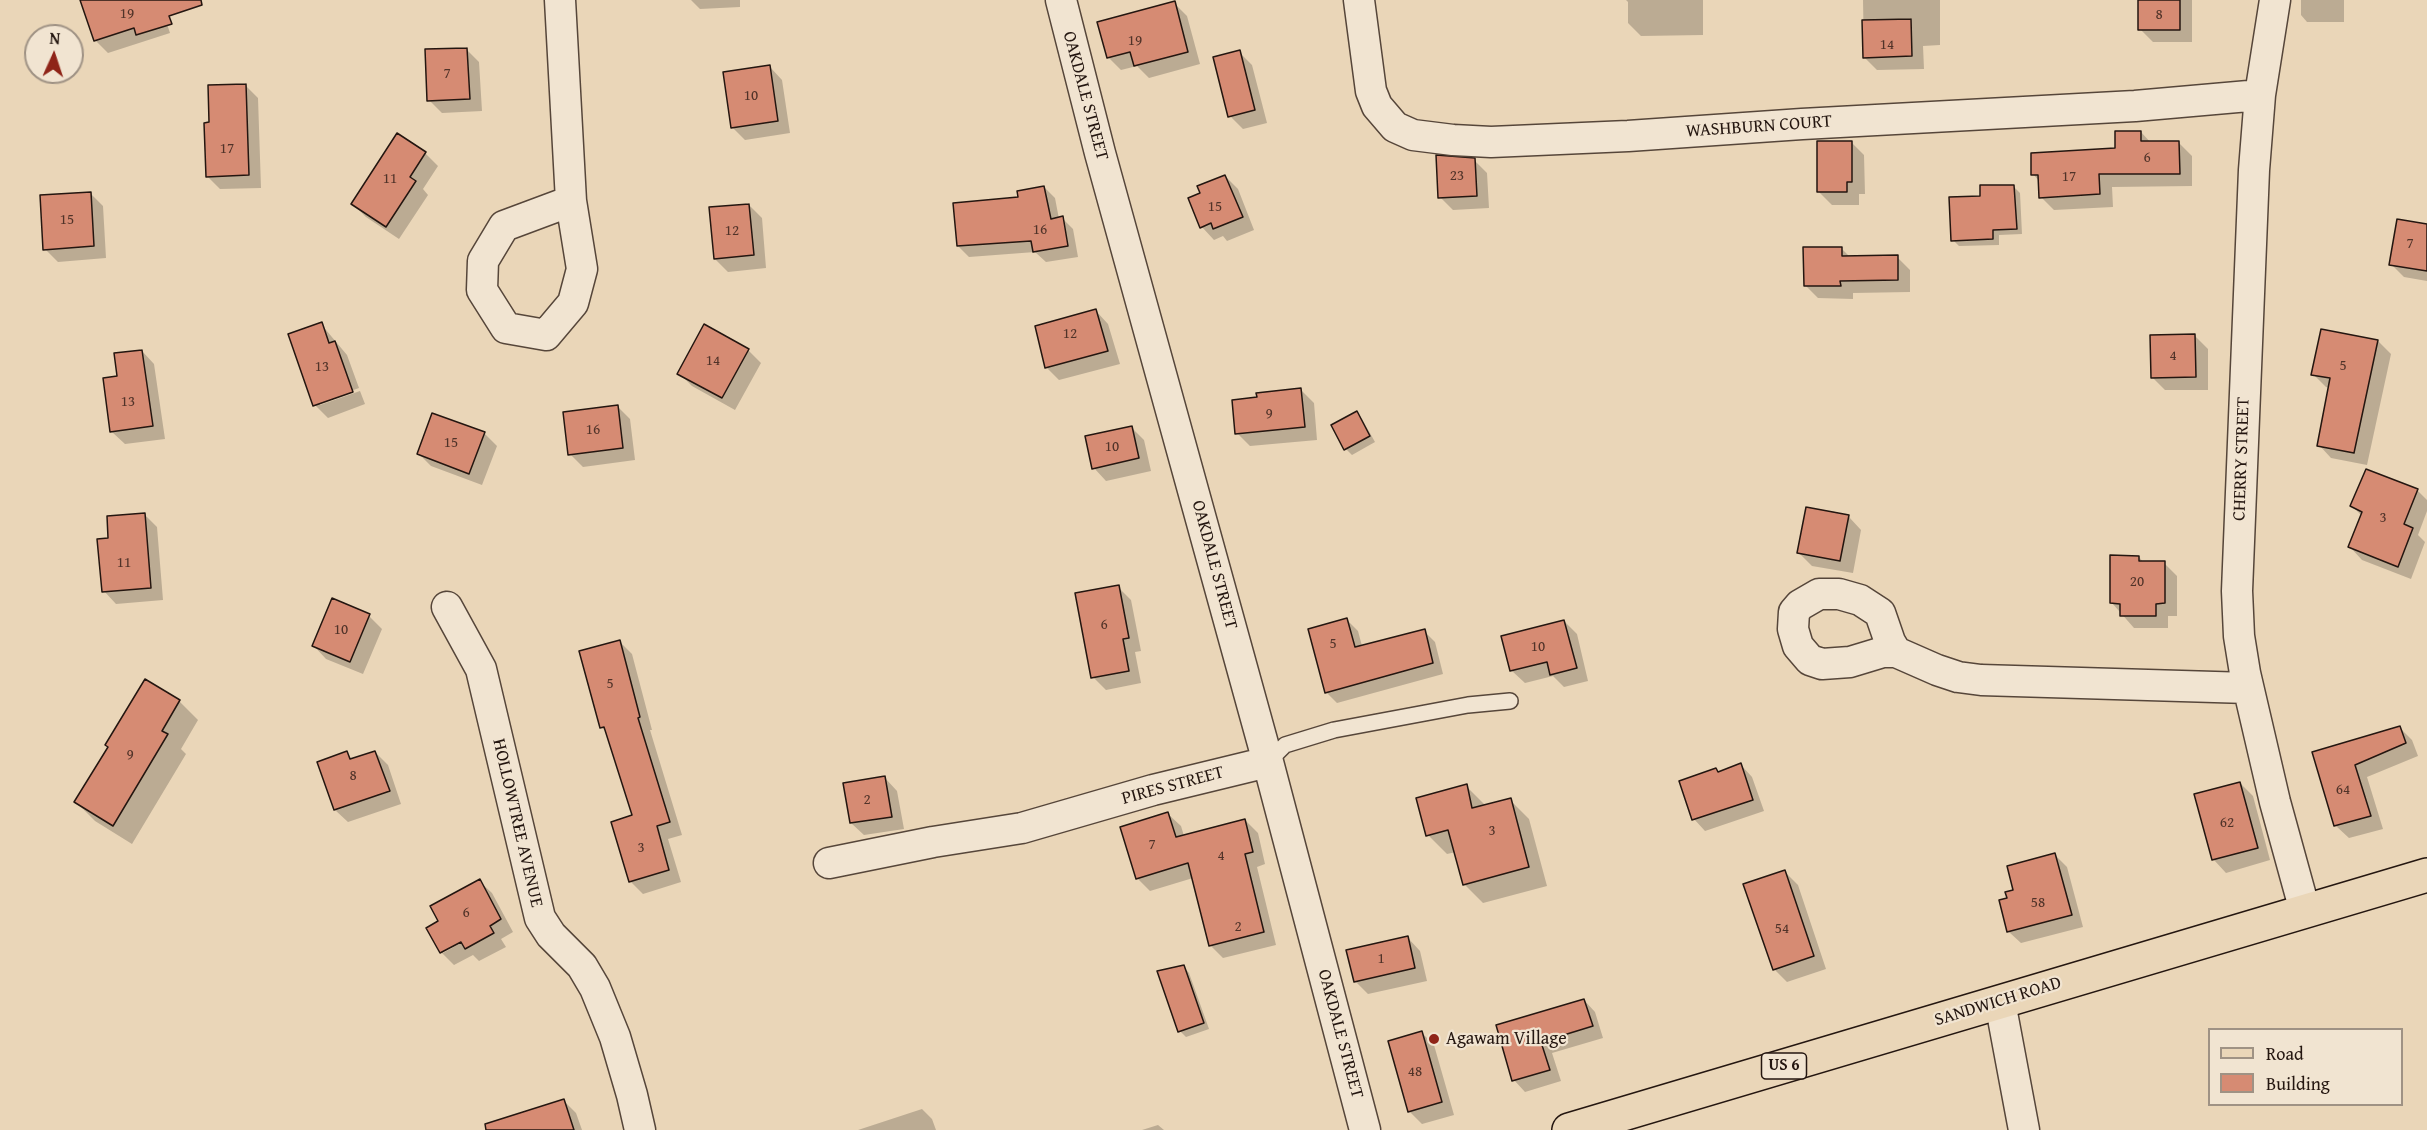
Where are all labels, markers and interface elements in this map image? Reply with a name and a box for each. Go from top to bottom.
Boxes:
house number: 19 [120,5,134,23]
house number: 8 [2155,6,2163,24]
north arrow [24,24,84,84]
text: N [49,26,61,50]
street label: OAKDALE STREET [1057,29,1113,163]
house number: 19 [1128,32,1142,50]
house number: 14 [1880,36,1894,54]
house number: 7 [443,65,451,83]
house number: 10 [744,87,758,105]
street label: WASHBURN COURT [1685,111,1833,143]
house number: 17 [220,140,234,158]
house number: 6 [2143,149,2151,167]
house number: 23 [1450,167,1464,185]
house number: 17 [2062,168,2076,186]
house number: 11 [383,170,397,188]
house number: 15 [1208,198,1222,216]
house number: 15 [60,211,74,229]
house number: 16 [1033,221,1047,239]
house number: 12 [725,222,739,240]
house number: 7 [2406,235,2414,253]
house number: 12 [1063,325,1077,343]
house number: 4 [2169,347,2177,365]
house number: 14 [706,352,720,370]
house number: 5 [2339,357,2347,375]
house number: 13 [315,358,329,376]
house number: 13 [121,393,135,411]
street label: CHERRY STREET [2229,397,2255,521]
house number: 9 [1265,405,1273,423]
house number: 16 [586,421,600,439]
house number: 15 [444,434,458,452]
house number: 10 [1105,438,1119,456]
street label: OAKDALE STREET [1186,498,1242,632]
house number: 3 [2379,509,2387,527]
house number: 11 [117,554,131,572]
house number: 20 [2130,573,2144,591]
house number: 6 [1100,616,1108,634]
house number: 10 [334,621,348,639]
house number: 5 [1329,635,1337,653]
house number: 10 [1531,638,1545,656]
house number: 5 [606,675,614,693]
street label: HOLLOWTREE AVENUE [487,737,547,909]
house number: 9 [126,746,134,764]
street label: PIRES STREET [1120,762,1226,810]
house number: 8 [349,767,357,785]
house number: 64 [2336,781,2350,799]
house number: 2 [863,791,871,809]
house number: 62 [2220,814,2234,832]
house number: 3 [1488,822,1496,840]
house number: 7 [1148,836,1156,854]
house number: 3 [637,839,645,857]
house number: 4 [1217,847,1225,865]
house number: 58 [2031,894,2045,912]
house number: 6 [462,904,470,922]
house number: 2 [1234,918,1242,936]
house number: 54 [1775,920,1789,938]
house number: 1 [1377,950,1385,968]
street label: OAKDALE STREET [1312,967,1368,1101]
street label: SANDWICH ROAD [1932,972,2064,1032]
place label: Agawam Village [1446,1028,1567,1050]
legend [2208,1028,2403,1106]
marker: Agawam Village [1427,1032,1441,1046]
text: Road [2266,1040,2304,1067]
road number: US 6 [1762,1053,1806,1079]
house number: 48 [1408,1063,1422,1081]
text: Building [2266,1070,2330,1097]

